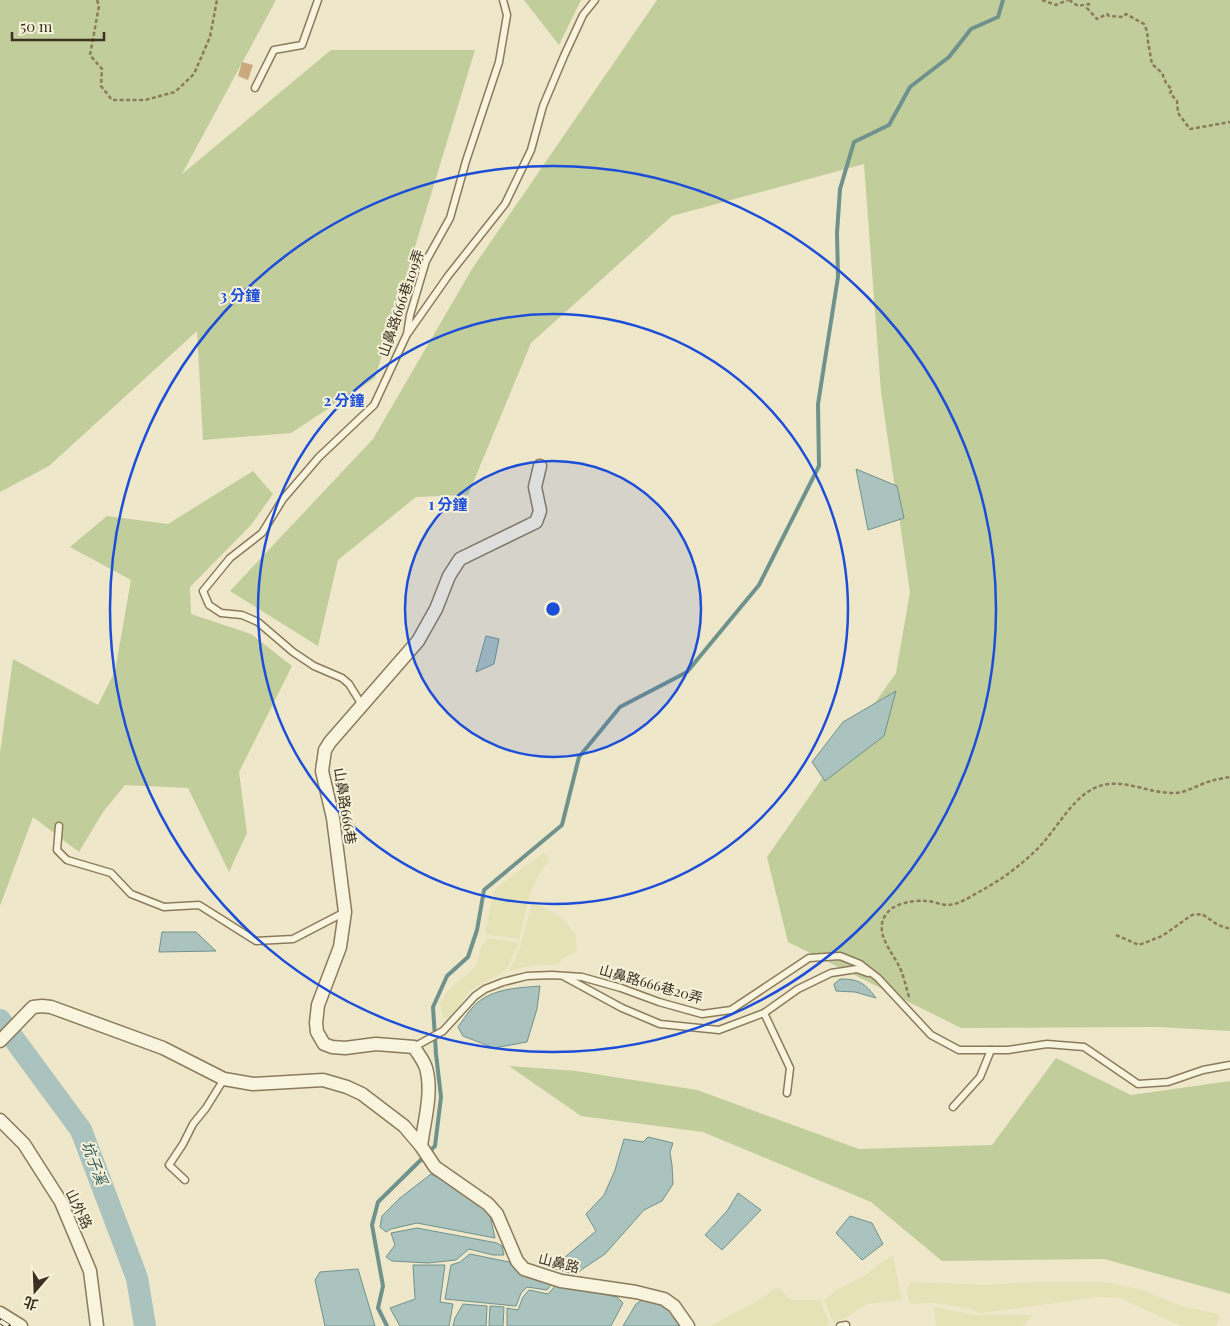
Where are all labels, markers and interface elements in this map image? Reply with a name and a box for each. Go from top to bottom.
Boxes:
scale bar [12,10,105,42]
text: 50 m [20,16,53,36]
street label: 山鼻路666巷109弄 [373,247,428,359]
text: 3 分鐘 [220,285,260,305]
text: 2 分鐘 [323,390,365,410]
text: 1 分鐘 [428,494,468,514]
centre of rings [544,600,562,618]
street label: 山鼻路666巷 [330,766,361,846]
street label: 山鼻路666巷20弄 [597,960,705,1007]
water label: 坑子溪 [78,1138,113,1189]
street label: 山外路 [62,1186,97,1232]
street label: 山鼻路 [536,1248,582,1277]
north arrow [10,1266,60,1316]
text: 北 [21,1293,40,1315]

